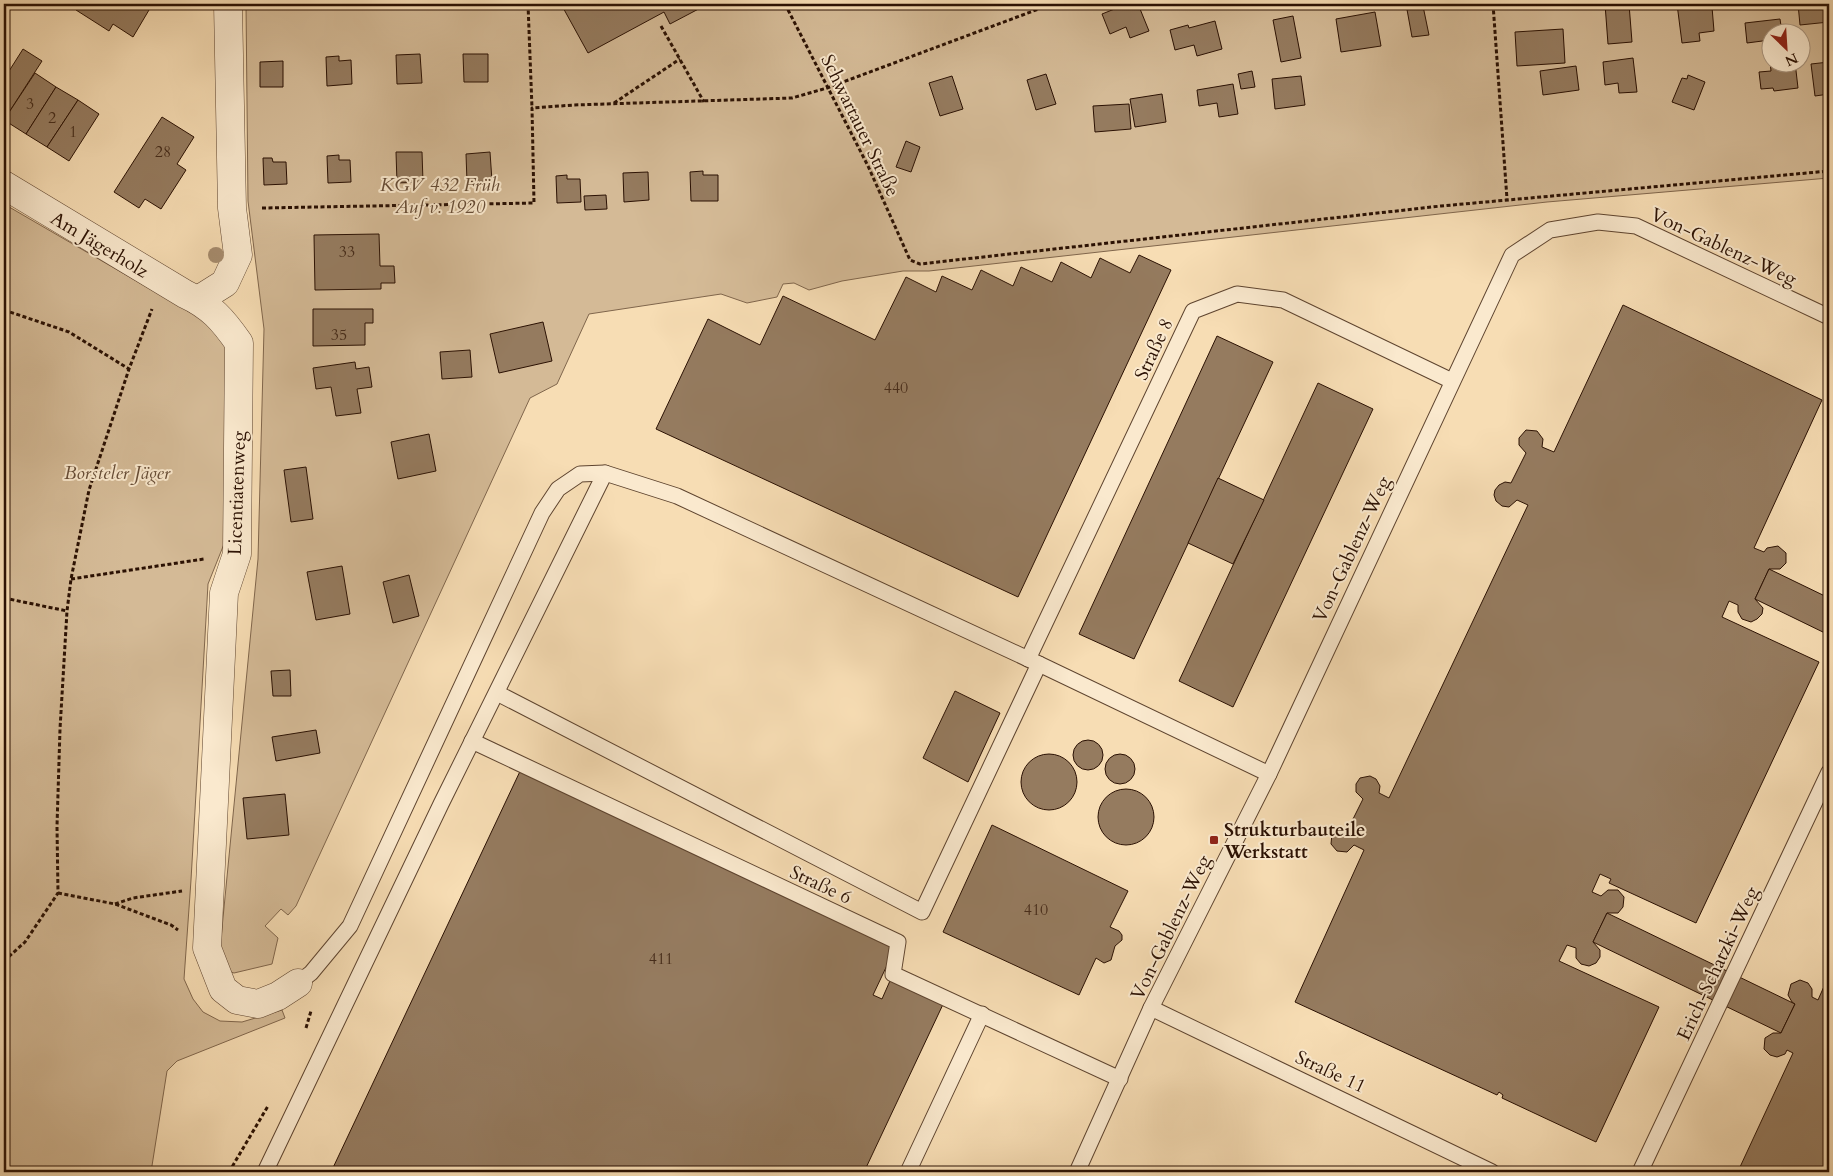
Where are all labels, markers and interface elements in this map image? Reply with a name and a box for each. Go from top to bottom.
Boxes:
north arrow [1760,22,1810,72]
text: N [1782,48,1801,71]
street label: Schwartauer Straße [814,50,906,201]
house number: 3 [26,93,34,115]
house number: 2 [48,107,56,129]
house number: 1 [69,121,77,143]
house number: 28 [155,141,171,163]
park label: KGV 432 Früh Auf v. 1920 [380,172,500,220]
street label: Von-Gablenz-Weg [1646,202,1801,292]
street label: Am Jägerholz [46,205,154,285]
house number: 33 [339,241,355,263]
street label: Straße 8 [1128,314,1180,385]
house number: 35 [331,324,347,346]
house number: 440 [884,377,908,399]
street label: Licentiatenweg [222,430,252,556]
park label: Borsteler Jäger [64,460,171,486]
street label: Von-Gablenz-Weg [1307,472,1397,627]
place label: Strukturbauteile Werkstatt [1223,817,1365,865]
marker: Strukturbauteile Werkstatt [1208,834,1220,846]
street label: Von-Gablenz-Weg [1124,850,1217,1004]
street label: Straße 6 [785,859,856,911]
street label: Erich-Schatzki-Weg [1671,882,1765,1045]
house number: 410 [1024,899,1048,921]
house number: 411 [649,948,673,970]
street label: Straße 11 [1291,1044,1370,1100]

